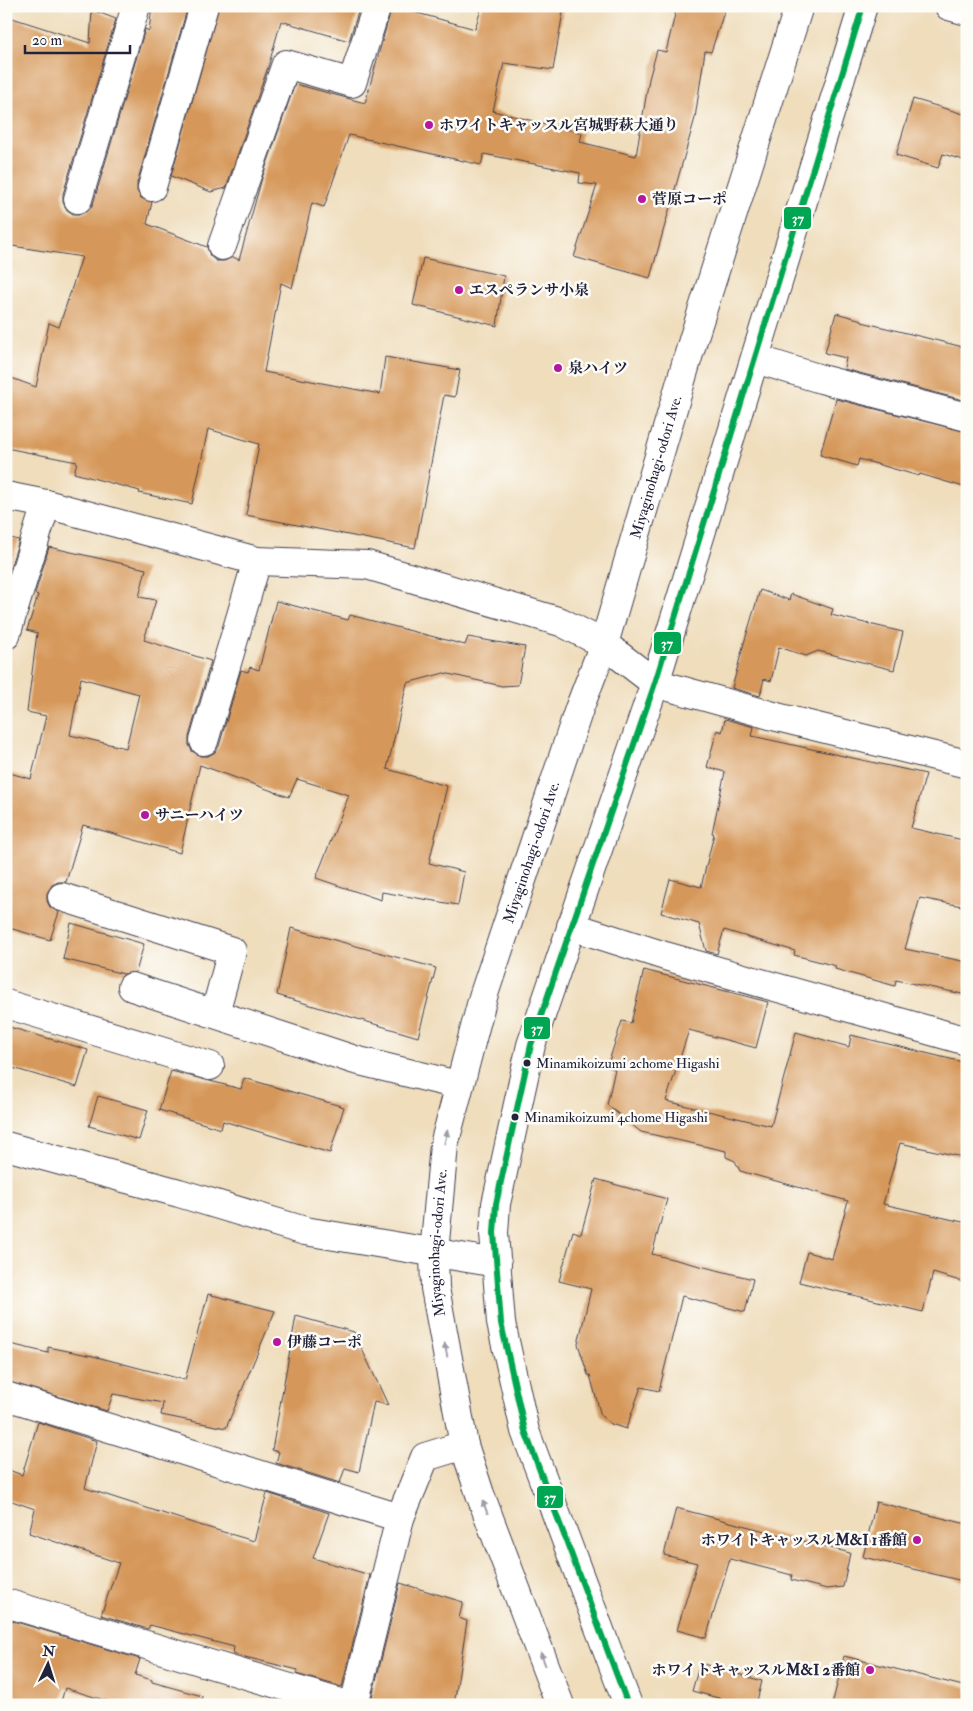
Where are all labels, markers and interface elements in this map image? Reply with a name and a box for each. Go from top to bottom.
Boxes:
scale bar [25,22,130,54]
text: 20 m [32,31,62,50]
place label: ホワイトキャッスル宮城野萩大通り [439,116,679,135]
marker: ホワイトキャッスル宮城野萩大通り [423,119,435,131]
place label: 菅原コーポ [652,190,727,209]
marker: 菅原コーポ [636,193,648,205]
line badge: 37 [783,206,812,230]
text: 37 [792,210,804,227]
place label: エスペランサ小泉 [469,281,589,300]
marker: エスペランサ小泉 [453,284,465,296]
place label: 泉ハイツ [568,359,628,378]
marker: 泉ハイツ [552,362,564,374]
street label: Miyaginohagi-odori Ave. [626,393,686,541]
line badge: 37 [653,631,682,655]
text: 37 [661,635,673,652]
street label: Miyaginohagi-odori Ave. [499,779,564,926]
place label: サニーハイツ [155,806,244,825]
marker: サニーハイツ [139,809,151,821]
line badge: 37 [523,1016,551,1040]
text: 37 [531,1020,543,1037]
place label: Minamikoizumi 2chome Higashi [536,1055,720,1072]
marker: Minamikoizumi 2chome Higashi [522,1058,532,1068]
place label: Minamikoizumi 4chome Higashi [524,1109,708,1126]
marker: Minamikoizumi 4chome Higashi [510,1112,520,1122]
one-way arrow [442,1129,450,1144]
street label: Miyaginohagi-odori Ave. [424,1168,451,1318]
place label: 伊藤コーポ [287,1333,362,1352]
marker: 伊藤コーポ [271,1336,283,1348]
one-way arrow [442,1341,450,1357]
line badge: 37 [536,1485,564,1509]
text: 37 [544,1489,556,1506]
one-way arrow [481,1499,489,1514]
place label: ホワイトキャッスルM&I 1番館 [701,1531,907,1550]
marker: ホワイトキャッスルM&I 1番館 [911,1534,923,1546]
north arrow [22,1638,72,1688]
text: N [41,1643,56,1660]
one-way arrow [538,1652,546,1666]
place label: ホワイトキャッスルM&I 2番館 [652,1661,860,1680]
marker: ホワイトキャッスルM&I 2番館 [864,1664,876,1676]

